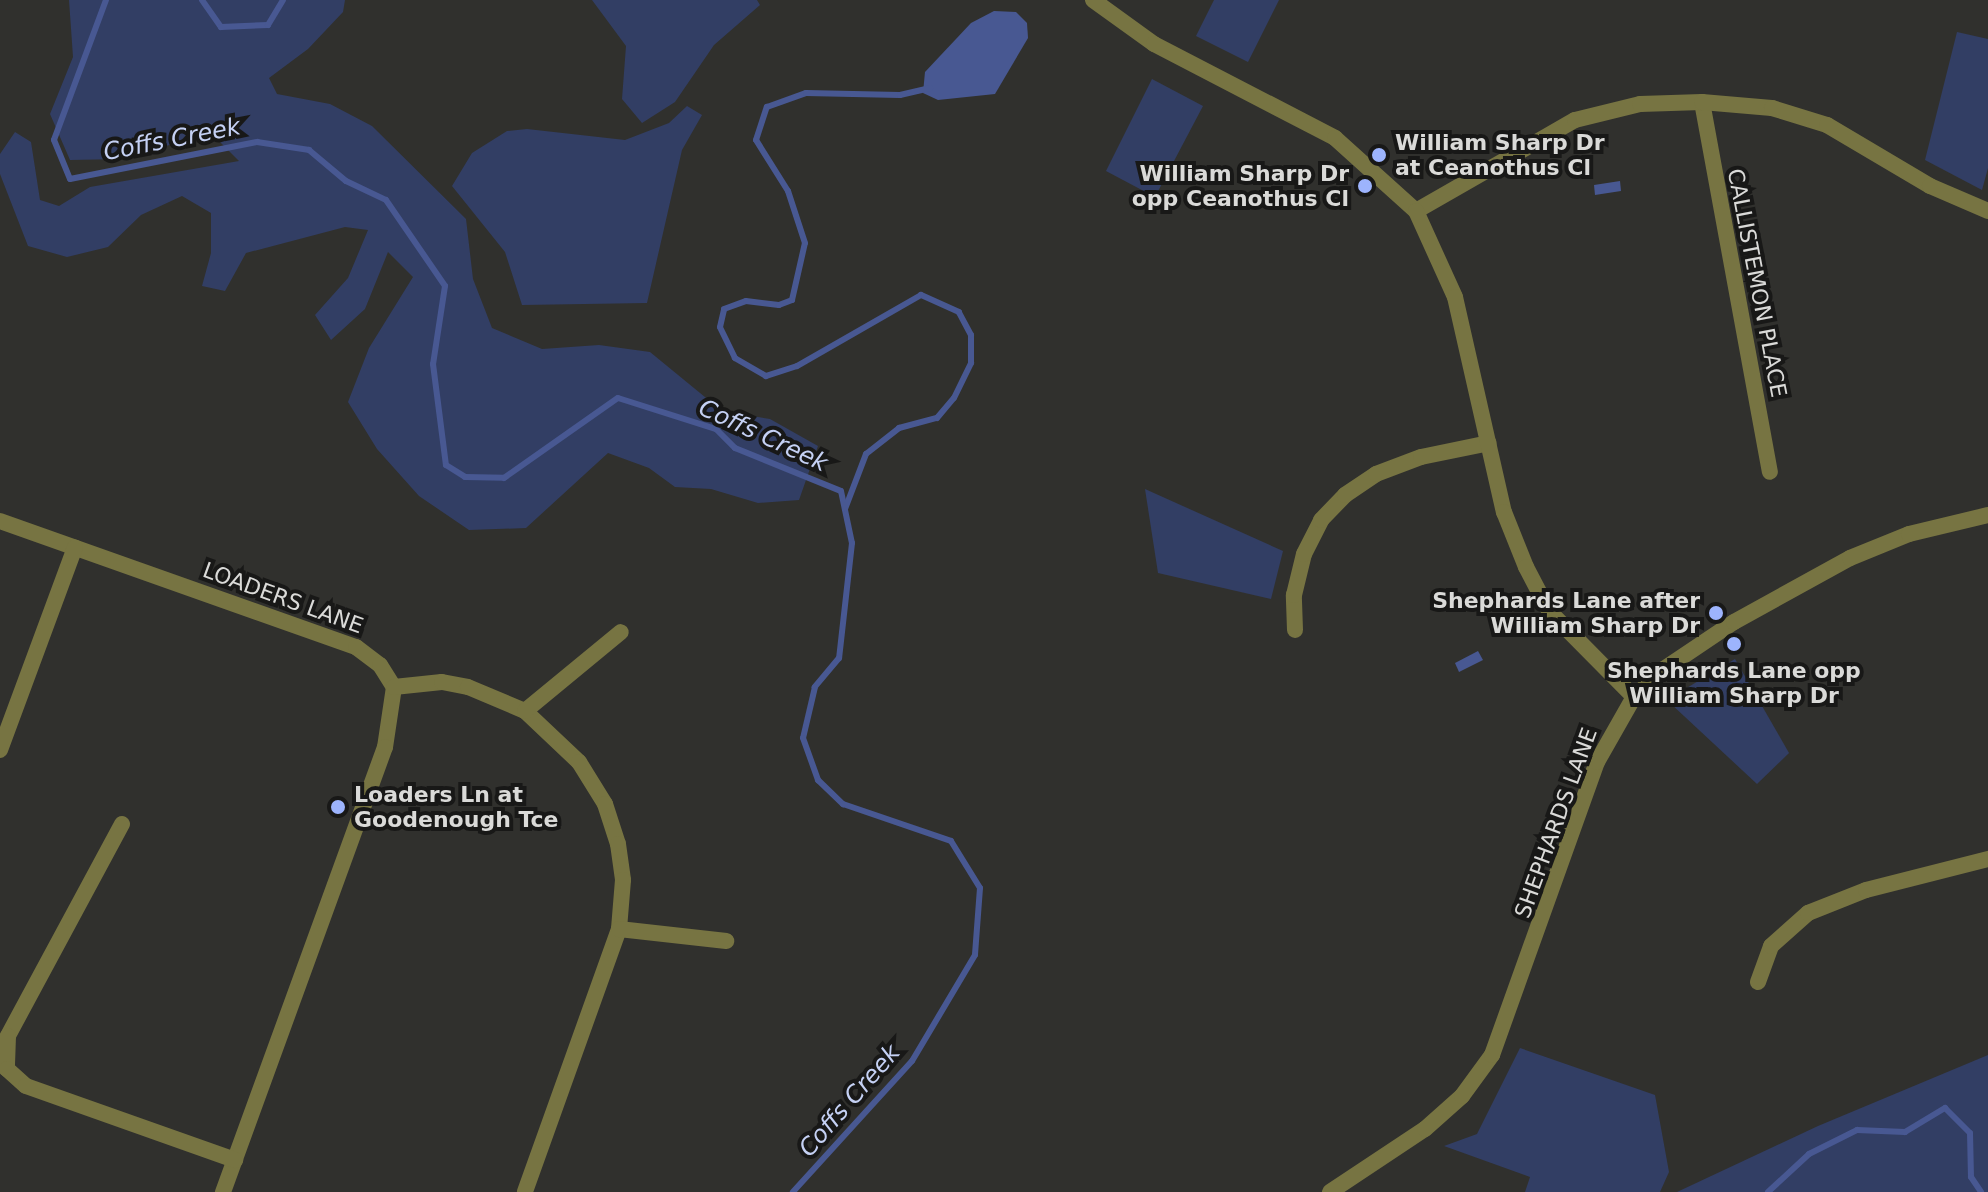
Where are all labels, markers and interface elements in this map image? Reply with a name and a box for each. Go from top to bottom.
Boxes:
water label: Coffs Creek [101,113,243,167]
place label: William Sharp Dr at Ceanothus Cl [1395,129,1605,180]
marker: William Sharp Dr at Ceanothus Cl [1370,146,1388,164]
place label: William Sharp Dr opp Ceanothus Cl [1132,160,1349,212]
street label: CALLISTEMON PLACE [1722,166,1792,400]
marker: William Sharp Dr opp Ceanothus Cl [1356,177,1374,195]
water label: Coffs Creek [694,394,832,478]
street label: LOADERS LANE [199,557,367,639]
place label: Shephards Lane after William Sharp Dr [1432,587,1700,638]
marker: Shephards Lane after William Sharp Dr [1707,604,1725,622]
marker: Shephards Lane opp William Sharp Dr [1725,635,1743,653]
place label: Shephards Lane opp William Sharp Dr [1607,657,1861,708]
street label: SHEPHARDS LANE [1509,724,1603,922]
place label: Loaders Ln at Goodenough Tce [354,781,559,832]
marker: Loaders Ln at Goodenough Tce [329,798,347,816]
water label: Coffs Creek [794,1039,906,1163]

